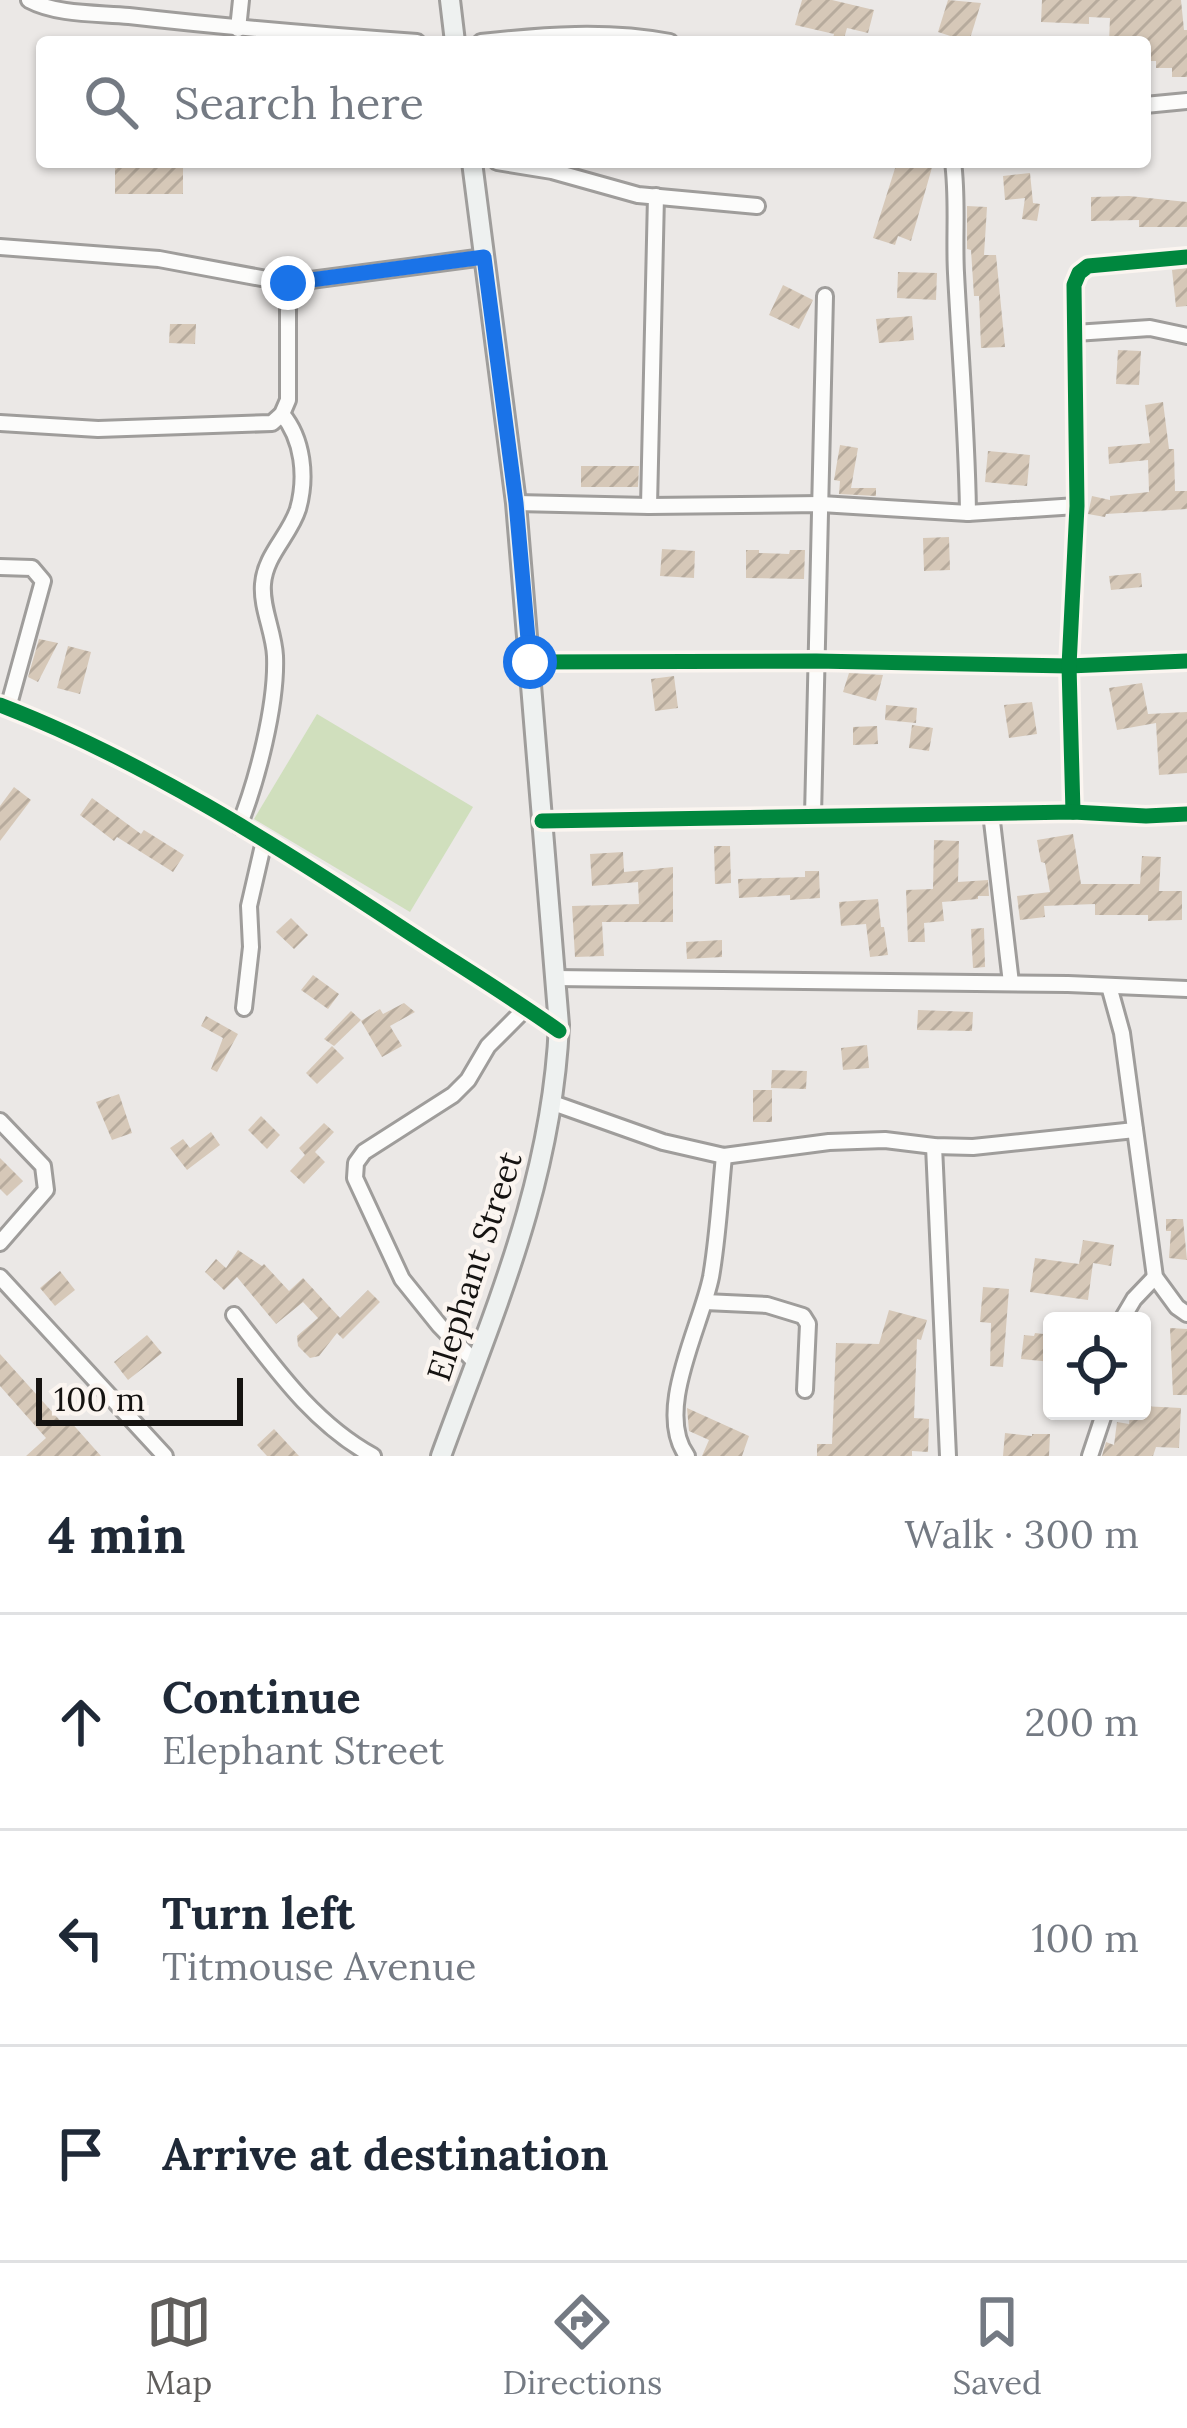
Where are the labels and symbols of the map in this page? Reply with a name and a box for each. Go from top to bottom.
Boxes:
route end [261,256,315,310]
route start [503,635,557,689]
street label: Elephant Street [417,1146,531,1386]
scale bar [36,1372,243,1425]

